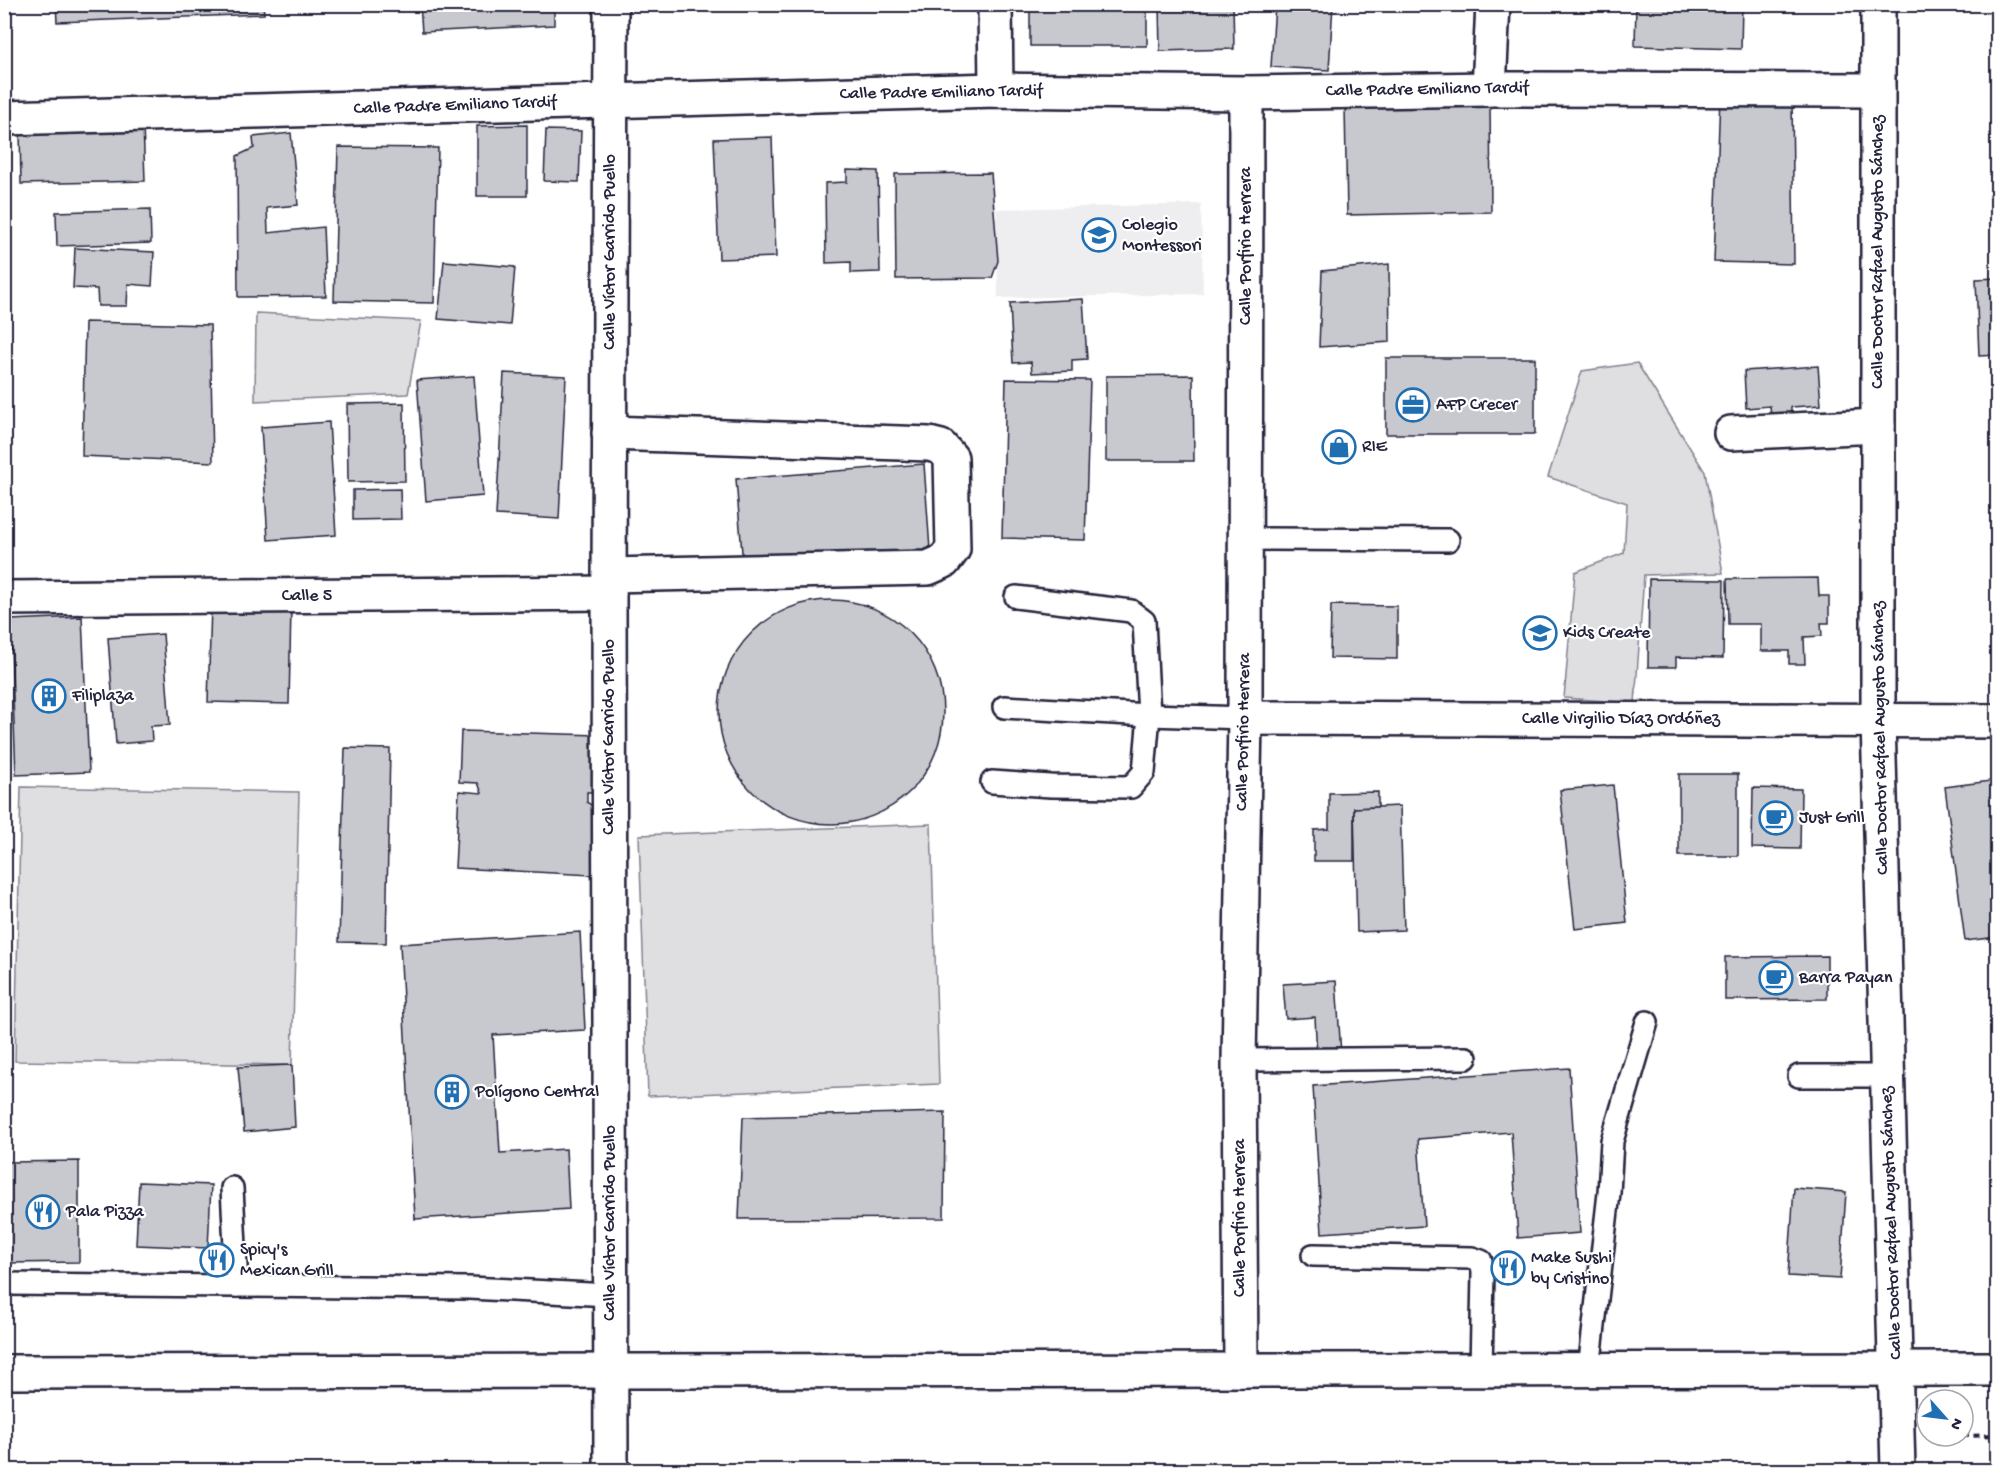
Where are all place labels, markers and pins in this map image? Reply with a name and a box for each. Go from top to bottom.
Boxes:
place label: Colegio Montessori [1122,215,1202,257]
school or university icon: Colegio Montessori [1081,217,1117,253]
office icon: AFP Crecer [1395,387,1431,423]
place label: AFP Crecer [1436,395,1519,416]
shop icon: RIE [1321,429,1357,465]
place label: RIE [1362,437,1388,458]
school or university icon: Kids Create [1522,615,1558,651]
place label: Kids Create [1563,623,1651,644]
building icon: Filiplaza [31,678,67,714]
place label: Filiplaza [71,686,135,707]
cafe icon: Just Grill [1758,800,1794,836]
place label: Just Grill [1799,808,1865,829]
cafe icon: Barra Payan [1758,960,1794,996]
place label: Barra Payan [1798,968,1893,989]
building icon: Polígono Central [434,1074,470,1110]
place label: Polígono Central [474,1082,599,1103]
restaurant icon: Pala Pizza [25,1194,61,1230]
place label: Pala Pizza [65,1202,145,1223]
place label: Spicy's Mexican Grill [240,1240,334,1282]
restaurant icon: Spicy's Mexican Grill [199,1242,235,1278]
place label: Make Sushi by Cristino [1531,1248,1612,1290]
restaurant icon: Make Sushi by Cristino [1490,1250,1526,1286]

